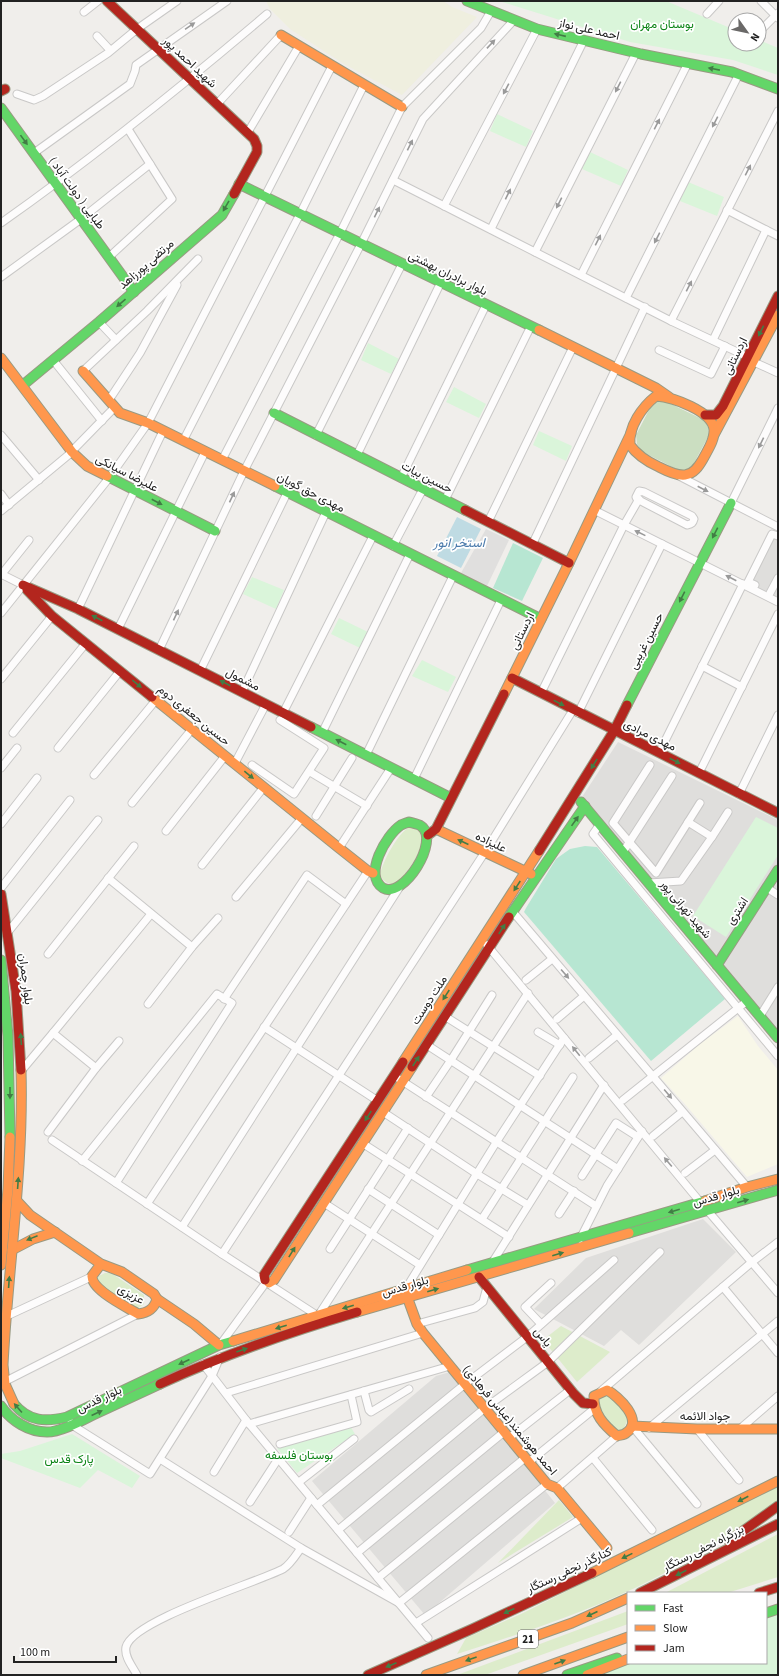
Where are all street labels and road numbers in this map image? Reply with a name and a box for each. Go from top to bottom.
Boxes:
street label: احمد علی نواز [556,14,621,45]
street label: شهید احمد پور [158,32,221,92]
street label: طبایی ( دولت آباد ) [44,153,109,233]
street label: مرتضی پورزاهد [115,235,178,293]
street label: بلوار برادران بهشتی [405,247,490,300]
street label: اردستانی [719,334,752,378]
street label: علیرضا سیانکی [92,450,161,497]
street label: حسین بیات [398,457,455,498]
street label: مهدی حق گویان [274,468,348,517]
street label: اردستانی [506,609,539,653]
street label: حسین غریبی [625,610,668,673]
street label: مشمول [223,664,263,695]
street label: حسین جعفری دوم [154,681,233,750]
street label: مهدی مرادی [621,715,679,756]
street label: علیزاده [472,828,509,857]
street label: شهید تهرانی پور [655,875,715,942]
street label: اشتری [722,894,753,928]
street label: بلوار چمران [14,952,37,1006]
street label: ملت دوست [407,972,452,1028]
street label: بلوار قدس [691,1182,742,1211]
street label: بلوار قدس [380,1272,431,1301]
street label: عزیزی [114,1280,147,1309]
street label: یاس [529,1324,556,1351]
street label: احمد هوشمند(عباس فرهادی) [458,1362,561,1479]
street label: بلوار قدس [74,1382,125,1417]
street label: جواد الائمه [680,1408,730,1425]
street label: بزرگراه نجفی رستگار [659,1521,747,1577]
street label: کنارگذر نجفی رستگار [523,1543,615,1598]
road number: 21 [518,1630,538,1648]

